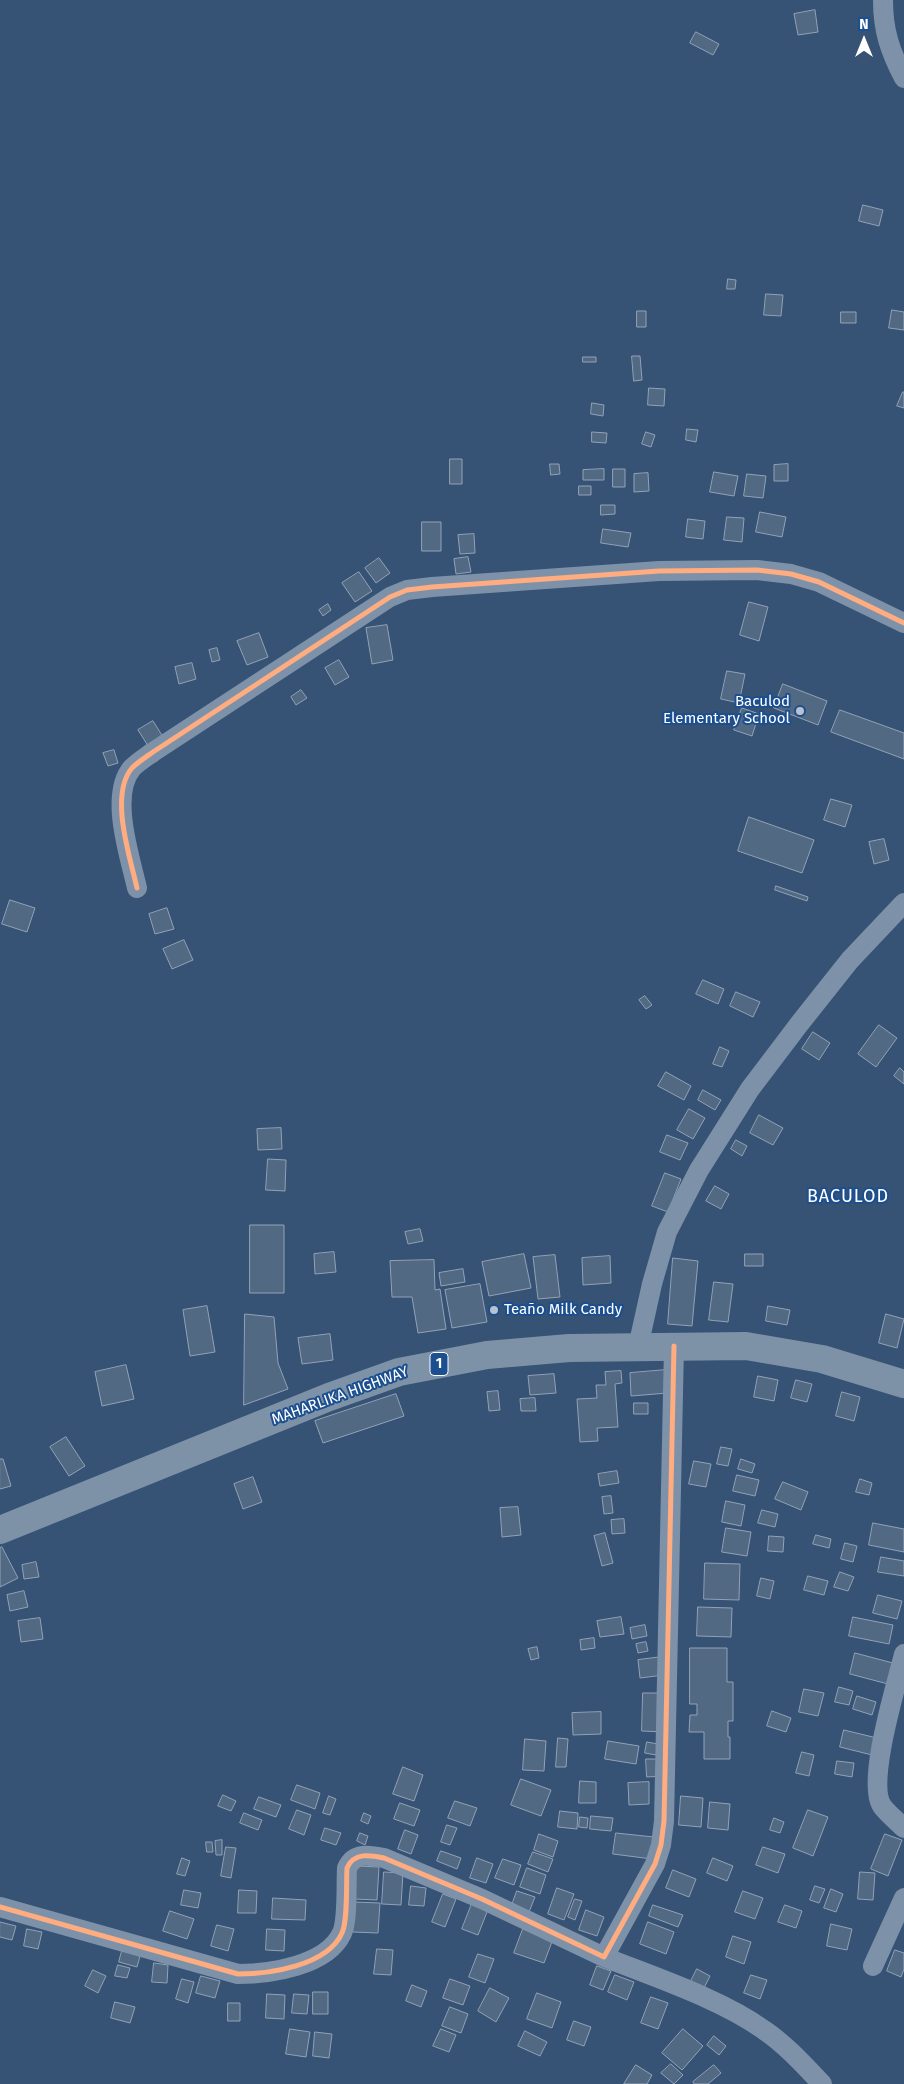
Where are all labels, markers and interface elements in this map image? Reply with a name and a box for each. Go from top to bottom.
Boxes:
north arrow [839,15,889,65]
text: N [859,16,869,33]
place label: Baculod Elementary School [663,693,790,728]
marker: Baculod Elementary School [794,705,806,717]
district label: BACULOD [806,1186,890,1208]
place label: Teaño Milk Candy [504,1301,622,1319]
marker: Teaño Milk Candy [488,1304,500,1316]
road number: 1 [430,1352,448,1376]
street label: MAHARLIKA HIGHWAY [269,1363,411,1429]

